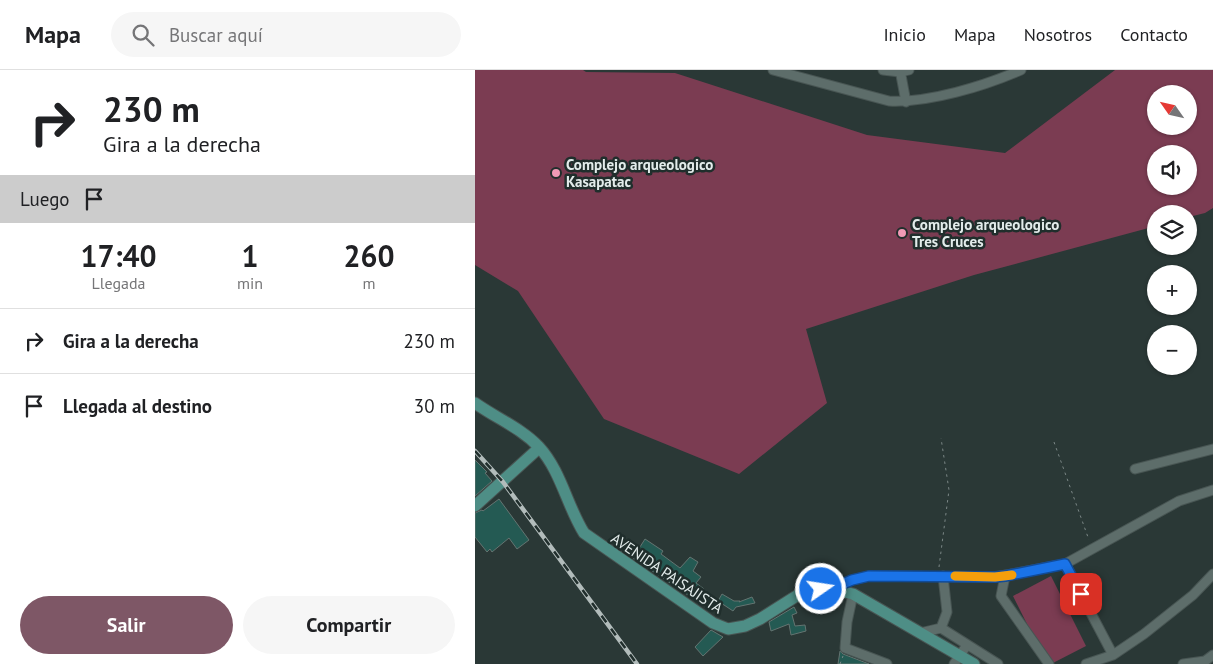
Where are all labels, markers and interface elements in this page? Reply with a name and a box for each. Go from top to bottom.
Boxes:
search box [111,12,461,57]
text: Mapa [25,19,81,50]
icon: search [129,21,157,49]
text: Buscar aquí [169,23,263,47]
text: Inicio [883,23,926,46]
text: Mapa [954,23,996,46]
text: Nosotros [1024,23,1092,46]
text: Contacto [1120,23,1188,46]
north arrow [1147,85,1197,135]
map controls [1147,85,1197,375]
text: 230 m [103,86,200,132]
icon: right [20,90,85,155]
text: Gira a la derecha [103,130,261,158]
button: sound [1147,145,1197,195]
place label: Complejo arqueologico Kasapatac [566,155,713,191]
marker: Complejo arqueologico Kasapatac [550,167,562,179]
icon: arrive [80,185,108,213]
text: Luego [20,187,70,211]
button: layers [1147,205,1197,255]
place label: Complejo arqueologico Tres Cruces [912,215,1059,251]
marker: Complejo arqueologico Tres Cruces [896,227,908,239]
text: 17:40 [80,236,157,275]
text: 1 [242,236,259,275]
text: 260 [343,236,395,275]
button: + [1147,265,1197,315]
text: Llegada [92,273,145,293]
text: min [237,273,263,293]
text: m [363,273,376,293]
button: − [1147,325,1197,375]
icon: right [20,327,48,355]
text: Gira a la derecha [63,329,199,353]
text: 230 m [403,329,455,353]
icon: arrive [20,392,48,420]
text: Llegada al destino [63,394,212,418]
text: 30 m [414,394,455,418]
street label: AVENIDA PAISAJISTA [607,529,727,618]
position arrow [794,562,846,614]
pin [1060,573,1102,615]
icon: arrive [1067,580,1095,608]
button: Salir [20,596,233,654]
button: Compartir [243,596,455,654]

